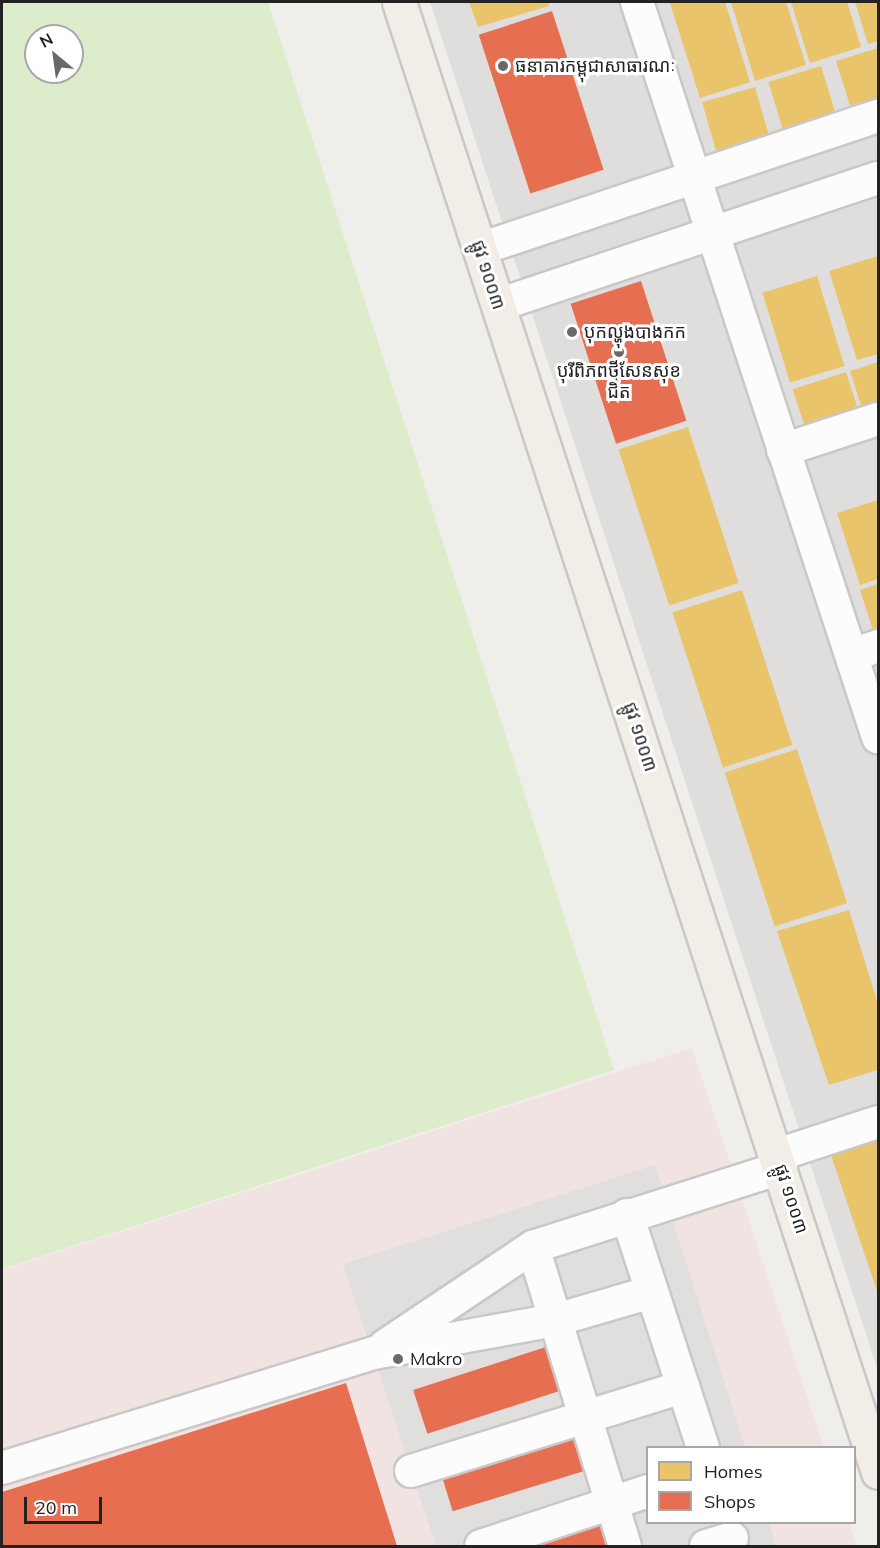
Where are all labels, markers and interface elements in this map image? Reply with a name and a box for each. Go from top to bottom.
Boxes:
north arrow [24,24,84,84]
text: N [36,28,56,52]
place label: ធនាគារកម្ពុជាសាធារណៈ [515,55,675,77]
marker: ធនាគារកម្ពុជាសាធារណៈ [496,59,510,73]
street label: ផ្លូវ ១០០៣ [467,238,509,312]
place label: បុកល្ហុងបាងកក [584,321,686,343]
marker: បុកល្ហុងបាងកក [565,325,579,339]
marker: បុរីពិភពថ្មីសែនសុខ ជិត [612,345,626,359]
place label: បុរីពិភពថ្មីសែនសុខ ជិត [557,361,681,404]
street label: ផ្លូវ ១០០៣ [619,700,661,774]
street label: ផ្លូវ ១០០៣ [770,1162,812,1236]
place label: Makro [410,1348,462,1370]
marker: Makro [391,1352,405,1366]
legend [646,1446,856,1524]
text: Homes [704,1460,763,1483]
scale bar [27,1485,105,1523]
text: Shops [704,1490,756,1513]
text: 20 m [35,1496,77,1519]

